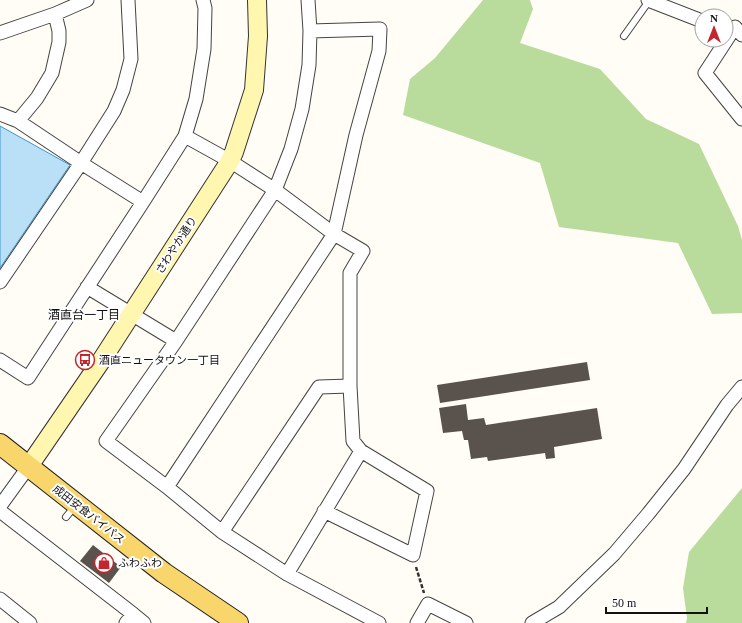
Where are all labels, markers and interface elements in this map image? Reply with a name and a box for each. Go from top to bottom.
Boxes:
north arrow [694,8,734,48]
text: N [710,12,718,24]
street label: さわやか通り [153,214,199,276]
district label: 酒直台一丁目 [48,308,120,322]
bus stop icon: 酒直ニュータウン一丁目 [74,349,96,371]
place label: 酒直ニュータウン一丁目 [99,354,220,366]
street label: 成田安食バイパス [51,482,127,546]
shop icon: ふわふわ [93,552,115,574]
place label: ふわふわ [118,557,162,569]
scale bar [606,589,707,615]
text: 50 m [612,596,637,610]

